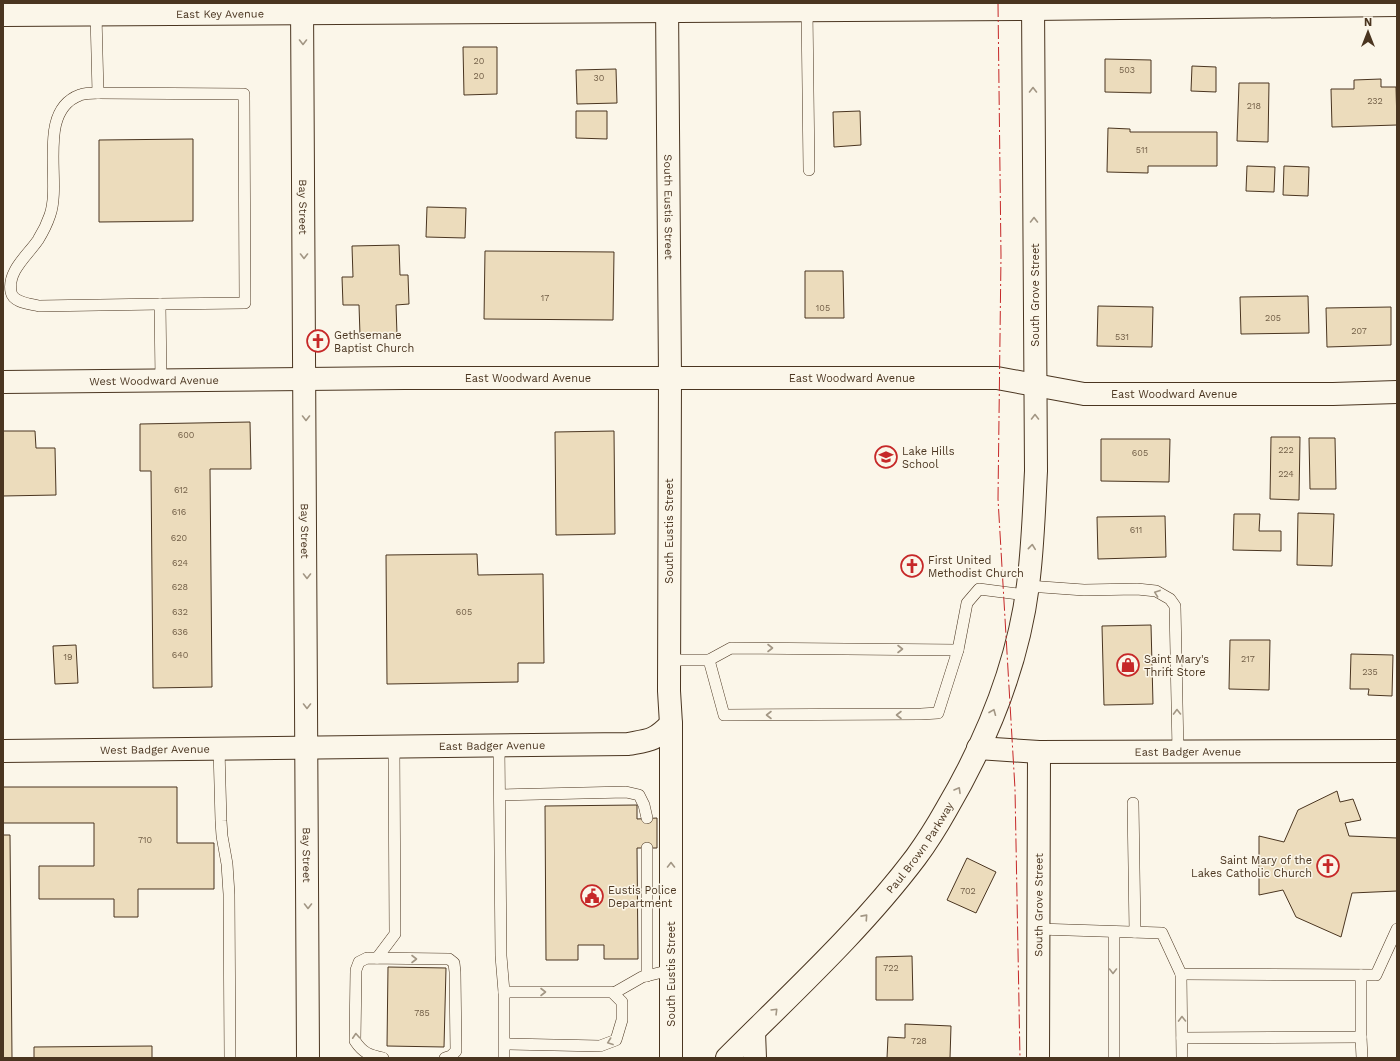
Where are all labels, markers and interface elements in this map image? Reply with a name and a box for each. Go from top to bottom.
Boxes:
street label: East Key Avenue [176,7,264,20]
north arrow [1348,12,1388,52]
text: N [1364,16,1372,29]
one-way arrow [299,39,307,45]
house number: 20 [474,56,485,66]
house number: 503 [1119,65,1135,75]
house number: 20 [474,71,485,81]
house number: 30 [594,73,605,83]
one-way arrow [1029,87,1037,93]
house number: 232 [1367,96,1383,106]
house number: 218 [1247,101,1261,111]
house number: 511 [1136,145,1148,155]
street label: South Eustis Street [662,154,676,260]
street label: Bay Street [297,179,310,235]
one-way arrow [1030,217,1038,223]
street label: South Grove Street [1029,243,1042,347]
one-way arrow [300,253,309,259]
house number: 17 [541,293,549,303]
house number: 105 [816,303,830,313]
house number: 205 [1265,313,1281,323]
house number: 207 [1351,326,1367,336]
church icon: Gethsemane Baptist Church [305,328,331,354]
place label: Gethsemane Baptist Church [334,329,414,355]
house number: 531 [1115,332,1129,342]
street label: East Woodward Avenue [465,372,591,385]
street label: East Woodward Avenue [789,372,915,385]
street label: West Woodward Avenue [89,373,219,388]
street label: East Woodward Avenue [1111,388,1237,401]
one-way arrow [1031,414,1039,420]
one-way arrow [302,415,310,421]
house number: 600 [178,430,195,440]
school or university icon: Lake Hills School [873,444,899,470]
place label: Lake Hills School [902,445,955,471]
house number: 222 [1278,445,1294,455]
house number: 605 [1132,448,1148,458]
house number: 224 [1278,469,1294,479]
street label: South Eustis Street [663,478,676,584]
house number: 612 [174,485,188,495]
street label: Bay Street [298,503,312,559]
house number: 616 [172,507,186,517]
house number: 611 [1130,525,1142,535]
house number: 620 [171,533,188,543]
one-way arrow [1027,544,1036,550]
church icon: First United Methodist Church [899,553,925,579]
place label: First United Methodist Church [928,554,1024,580]
house number: 624 [172,558,188,568]
one-way arrow [303,573,311,579]
house number: 628 [172,582,188,592]
one-way arrow [1153,589,1160,597]
house number: 632 [172,607,188,617]
house number: 605 [456,607,472,617]
house number: 636 [172,627,188,637]
one-way arrow [767,644,773,652]
one-way arrow [897,645,903,653]
house number: 640 [172,650,189,660]
house number: 19 [63,652,73,662]
shop icon: Saint Mary's Thrift Store [1115,652,1141,678]
place label: Saint Mary's Thrift Store [1144,653,1209,679]
house number: 217 [1241,654,1255,664]
house number: 235 [1362,667,1378,677]
one-way arrow [303,703,311,709]
one-way arrow [988,709,996,717]
one-way arrow [1173,709,1181,715]
one-way arrow [896,710,902,719]
one-way arrow [766,711,772,719]
street label: East Badger Avenue [439,738,545,753]
street label: West Badger Avenue [100,742,210,756]
street label: East Badger Avenue [1135,745,1241,758]
one-way arrow [953,787,960,794]
street label: Paul Brown Parkway [883,799,956,896]
street label: Bay Street [300,827,314,883]
house number: 710 [138,835,152,845]
street label: South Grove Street [1032,853,1045,957]
church icon: Saint Mary of the Lakes Catholic Church [1315,853,1341,879]
place label: Saint Mary of the Lakes Catholic Church [1191,854,1312,880]
one-way arrow [667,862,675,868]
public building icon: Eustis Police Department [579,883,605,909]
place label: Eustis Police Department [608,884,677,910]
house number: 702 [960,886,976,896]
one-way arrow [304,903,312,909]
one-way arrow [861,915,868,922]
street label: South Eustis Street [665,921,678,1027]
one-way arrow [411,954,417,963]
house number: 722 [883,963,899,973]
one-way arrow [1109,968,1117,974]
one-way arrow [540,988,546,996]
house number: 785 [414,1008,430,1018]
one-way arrow [770,1008,778,1016]
one-way arrow [1178,1016,1186,1022]
one-way arrow [351,1033,360,1039]
house number: 728 [911,1036,927,1046]
one-way arrow [606,1038,613,1046]

